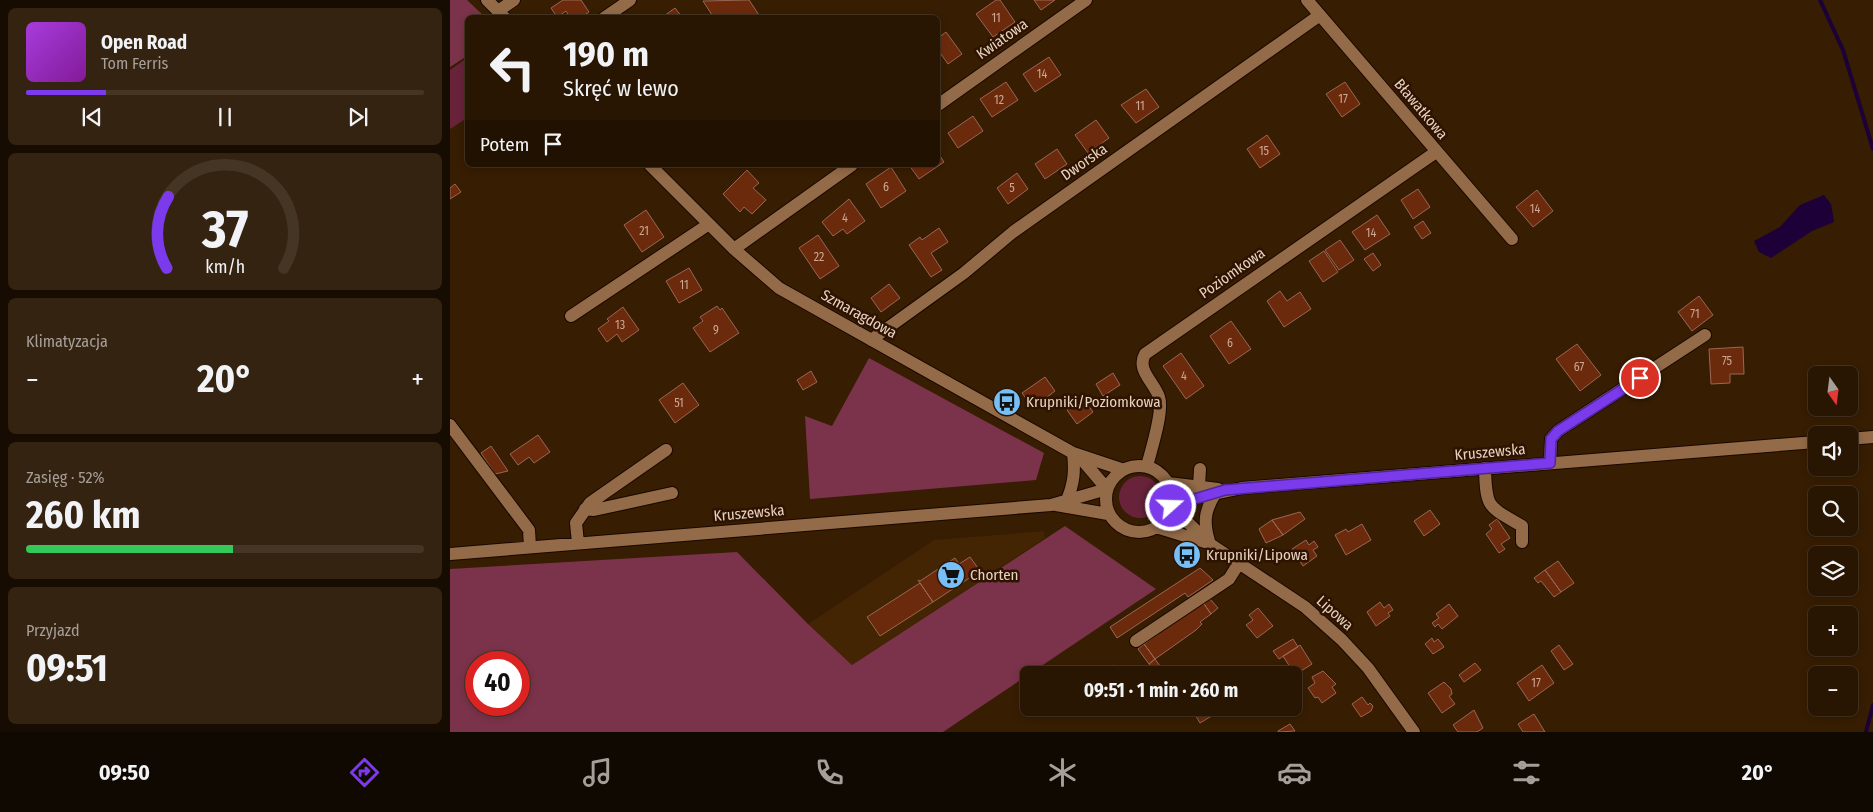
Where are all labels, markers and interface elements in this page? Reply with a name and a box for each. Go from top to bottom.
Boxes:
house number: 11 [991,11,1001,25]
street label: Kwiatowa [973,15,1031,63]
text: Open Road [101,31,187,54]
text: 190 m [563,33,649,75]
icon: left [480,35,545,100]
text: Tom Ferris [101,54,168,73]
house number: 14 [1037,67,1047,81]
text: Skręć w lewo [563,75,679,102]
street label: Bławatkowa [1391,75,1451,143]
house number: 17 [1338,92,1348,106]
house number: 12 [994,93,1004,107]
house number: 11 [1135,99,1145,113]
icon: previous [78,103,106,131]
icon: pause [211,103,239,131]
icon: next [344,103,372,131]
icon: arrive [539,130,567,158]
text: Potem [480,133,529,156]
street label: Dworska [1058,140,1110,184]
house number: 15 [1259,144,1270,158]
house number: 6 [883,180,889,194]
house number: 5 [1009,181,1015,195]
text: 37 [201,198,248,261]
house number: 14 [1530,202,1540,216]
house number: 4 [842,211,848,225]
house number: 21 [639,224,649,238]
house number: 14 [1366,226,1376,240]
street label: Poziomkowa [1196,244,1268,302]
house number: 22 [814,250,824,264]
text: km/h [205,256,245,278]
house number: 11 [679,278,689,292]
street label: Szmaragdowa [818,286,900,342]
house number: 71 [1690,307,1700,321]
house number: 13 [615,318,625,332]
house number: 9 [713,323,719,337]
text: Klimatyzacja [26,332,108,351]
house number: 6 [1227,336,1233,350]
house number: 75 [1722,354,1733,368]
text: 20° [197,356,253,402]
pin [1619,357,1661,399]
house number: 67 [1574,360,1584,374]
text: − [26,363,39,396]
text: + [411,363,424,396]
icon: arrive [1626,364,1654,392]
north arrow [1808,366,1858,416]
map controls [1808,366,1858,716]
house number: 4 [1181,369,1187,383]
bus stop icon: Krupniki/Poziomkowa [992,387,1022,417]
place label: Krupniki/Poziomkowa [1026,393,1161,411]
house number: 51 [674,396,684,410]
button: sound [1808,426,1858,476]
street label: Kruszewska [1454,440,1526,464]
text: Zasięg · 52% [26,468,104,487]
position arrow [1144,479,1196,531]
button: search [1808,486,1858,536]
text: 260 km [26,492,140,538]
street label: Kruszewska [713,501,785,525]
bus stop icon: Krupniki/Lipowa [1172,540,1202,570]
place label: Krupniki/Lipowa [1206,546,1308,564]
button: layers [1808,546,1858,596]
supermarket icon: Chorten [936,560,966,590]
place label: Chorten [970,566,1019,584]
street label: Lipowa [1313,592,1357,634]
button: + [1808,606,1858,656]
text: Przyjazd [26,621,80,640]
text: 09:51 [26,645,108,691]
speed limit sign: 40 [465,651,530,716]
button: − [1808,666,1858,716]
house number: 17 [1531,676,1541,690]
text: 09:51 · 1 min · 260 m [1084,679,1238,702]
icon: directions [347,755,382,790]
icon: music [580,755,615,790]
icon: phone [812,755,847,790]
icon: climate [1045,755,1080,790]
icon: car [1277,755,1312,790]
icon: filters [1509,755,1544,790]
text: 09:50 [99,759,150,786]
text: 20° [1742,759,1774,786]

